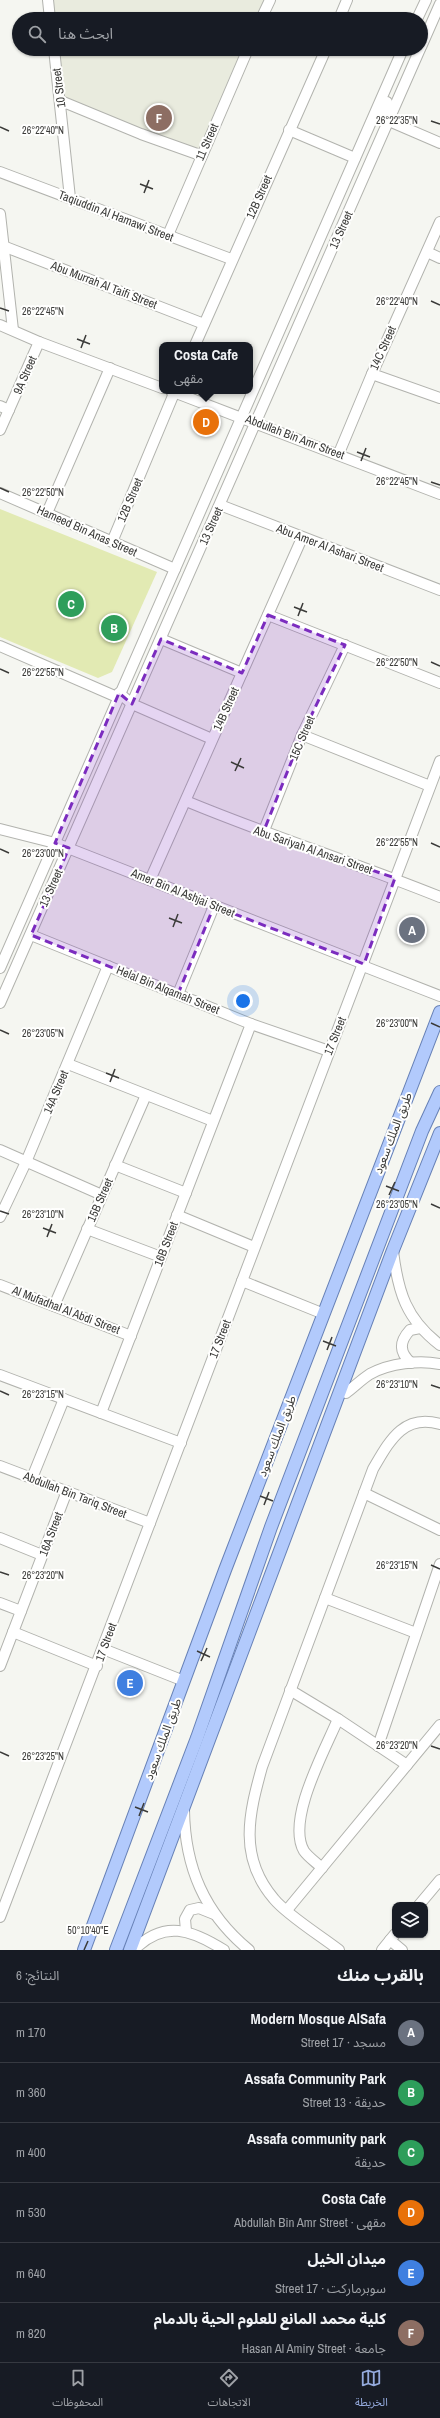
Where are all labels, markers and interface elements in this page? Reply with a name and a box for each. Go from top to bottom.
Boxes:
search box [12,12,428,56]
icon: search [26,23,48,45]
text: ابحث هنا [58,23,113,44]
street label: 10 Street [49,67,69,109]
pin: F [146,103,172,133]
text: 26°22'35"N [376,114,418,127]
street label: 11 Street [192,121,222,163]
text: 26°22'40"N [22,124,64,137]
street label: 12B Street [242,172,276,222]
street label: Taqiuddin Al Hamawi Street [56,187,176,245]
street label: 13 Street [326,208,357,251]
street label: Abu Murrah Al Taifi Street [48,257,160,313]
text: 26°22'40"N [376,295,418,308]
text: 26°22'45"N [22,305,64,318]
street label: 14C Street [366,323,400,373]
popup [159,342,253,394]
text: Costa Cafe [174,344,238,365]
street label: 9A Street [9,353,41,397]
text: مقهى [174,370,203,387]
pin: D [193,407,219,437]
street label: Abdullah Bin Amr Street [242,410,347,463]
street label: 12B Street [114,475,147,525]
text: 26°22'45"N [376,475,418,488]
text: 26°22'50"N [22,486,64,499]
street label: Hameed Bin Anas Street [34,502,140,560]
street label: 13 Street [196,504,227,547]
street label: Abu Amer Al Ashari Street [273,520,386,576]
pin: C [58,589,84,619]
pin: B [101,613,127,643]
text: 26°22'50"N [376,656,418,669]
text: 26°22'55"N [22,666,64,679]
street label: 14B Street [209,684,243,734]
street label: 15C Street [285,713,319,763]
street label: Abu Sariyah Al Ansari Street [250,822,375,878]
text: 26°22'55"N [376,836,418,849]
text: 26°23'00"N [22,847,64,860]
street label: Amer Bin Al Ashjai Street [128,865,237,921]
street label: 13 Street [36,866,67,909]
pin: A [399,915,425,945]
street label: Helal Bin Alqamah Street [114,962,222,1018]
your location [233,991,253,1011]
street label: 17 Street [320,1014,350,1058]
text: 26°23'00"N [376,1017,418,1030]
text: 26°23'05"N [22,1027,64,1040]
street label: 14A Street [40,1067,72,1116]
street label: طريق الملك سعود [370,1090,416,1176]
street label: 15B Street [83,1175,117,1225]
text: 26°23'05"N [376,1198,418,1211]
text: 26°23'10"N [22,1208,64,1221]
street label: 16B Street [150,1219,182,1269]
street label: Al Mufadhal Al Abdi Street [9,1282,122,1338]
street label: 17 Street [205,1317,235,1361]
text: 26°23'10"N [376,1378,418,1391]
text: 26°23'15"N [22,1388,64,1401]
street label: طريق الملك سعود [254,1393,300,1479]
street label: Abdullah Bin Tariq Street [20,1468,129,1522]
street label: 16A Street [35,1509,67,1558]
text: 26°23'15"N [376,1559,418,1572]
text: 26°23'20"N [22,1569,64,1582]
street label: 17 Street [92,1620,120,1664]
pin: E [117,1668,143,1698]
street label: طريق الملك سعود [141,1696,185,1782]
text: 26°23'20"N [376,1739,418,1752]
text: 26°23'25"N [22,1750,64,1763]
map controls [392,1902,428,1938]
button: layers [392,1902,428,1938]
text: 50°10'40"E [67,1924,109,1937]
text: بالقرب منك [337,1963,424,1986]
text: النتائج: 6 [16,1967,59,1984]
text: Modern Mosque AlSafa [250,2008,386,2029]
text: 170 m [16,2024,46,2041]
text: A [407,2024,415,2041]
text: مسجد · 17 Street [301,2034,386,2051]
text: Assafa Community Park [245,2068,386,2089]
text: 360 m [16,2084,46,2101]
text: B [407,2084,415,2101]
text: حديقة · 13 Street [303,2094,386,2111]
text: Assafa community park [247,2128,386,2149]
text: 400 m [16,2144,46,2161]
text: C [407,2144,415,2161]
text: حديقة [355,2154,386,2171]
text: Costa Cafe [322,2188,386,2209]
text: 530 m [16,2204,46,2221]
text: D [407,2204,415,2221]
text: مقهى · Abdullah Bin Amr Street [234,2214,386,2231]
text: ميدان الخيل [308,2248,386,2269]
text: 640 m [16,2265,46,2282]
text: E [407,2265,415,2282]
text: سوبرماركت · 17 Street [275,2280,386,2297]
text: كلية محمد المانع للعلوم الحية بالدمام [154,2308,386,2329]
text: 820 m [16,2325,46,2342]
text: F [408,2325,414,2342]
text: جامعة · Hasan Al Amiry Street [241,2340,386,2357]
tab: المحفوظات [52,2367,103,2414]
tab: الاتجاهات [208,2367,251,2414]
tab: الخريطة [355,2367,388,2414]

